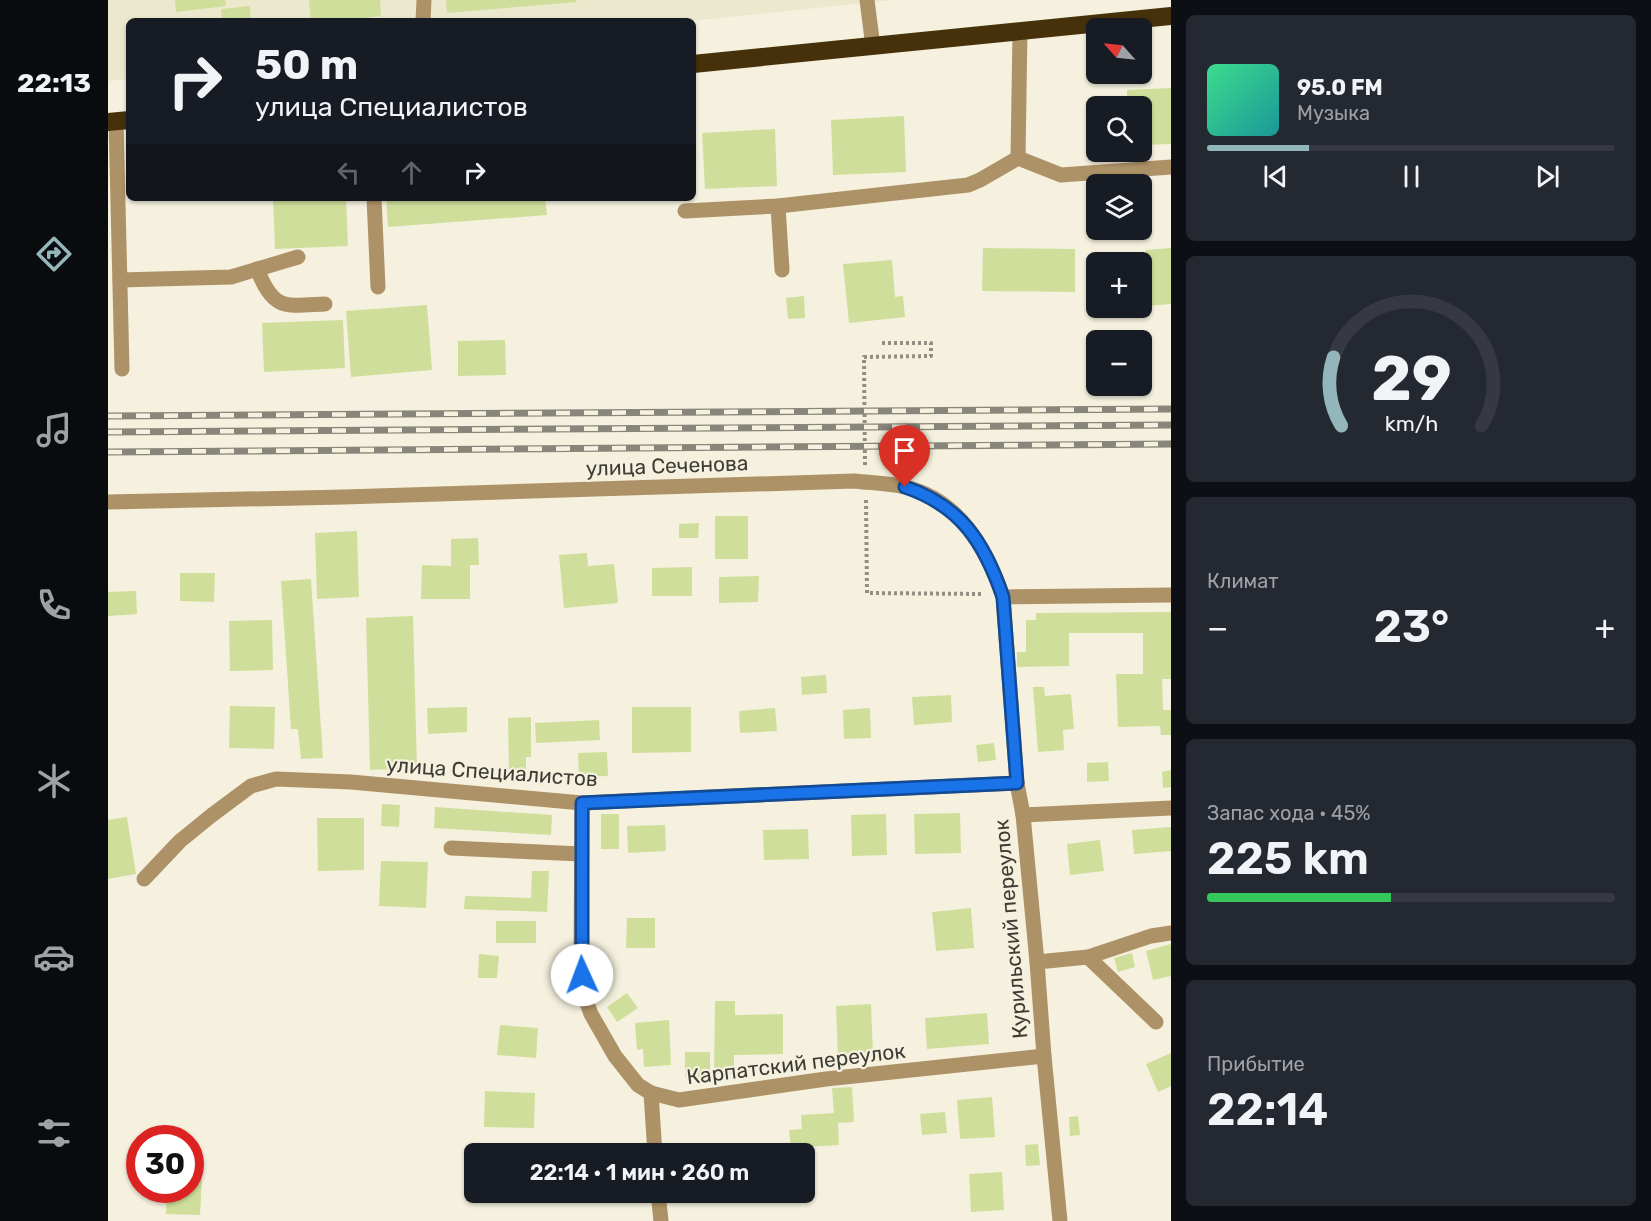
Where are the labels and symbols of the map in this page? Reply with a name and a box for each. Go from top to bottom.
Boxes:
north arrow [1086,18,1152,84]
pin [879,425,930,487]
street label: улица Сеченова [585,450,749,481]
street label: улица Специалистов [385,752,599,791]
street label: Курильский переулок [988,818,1033,1040]
position arrow [550,943,614,1007]
street label: Карпатский переулок [685,1038,907,1089]
speed limit sign: 30 [126,1125,204,1203]

